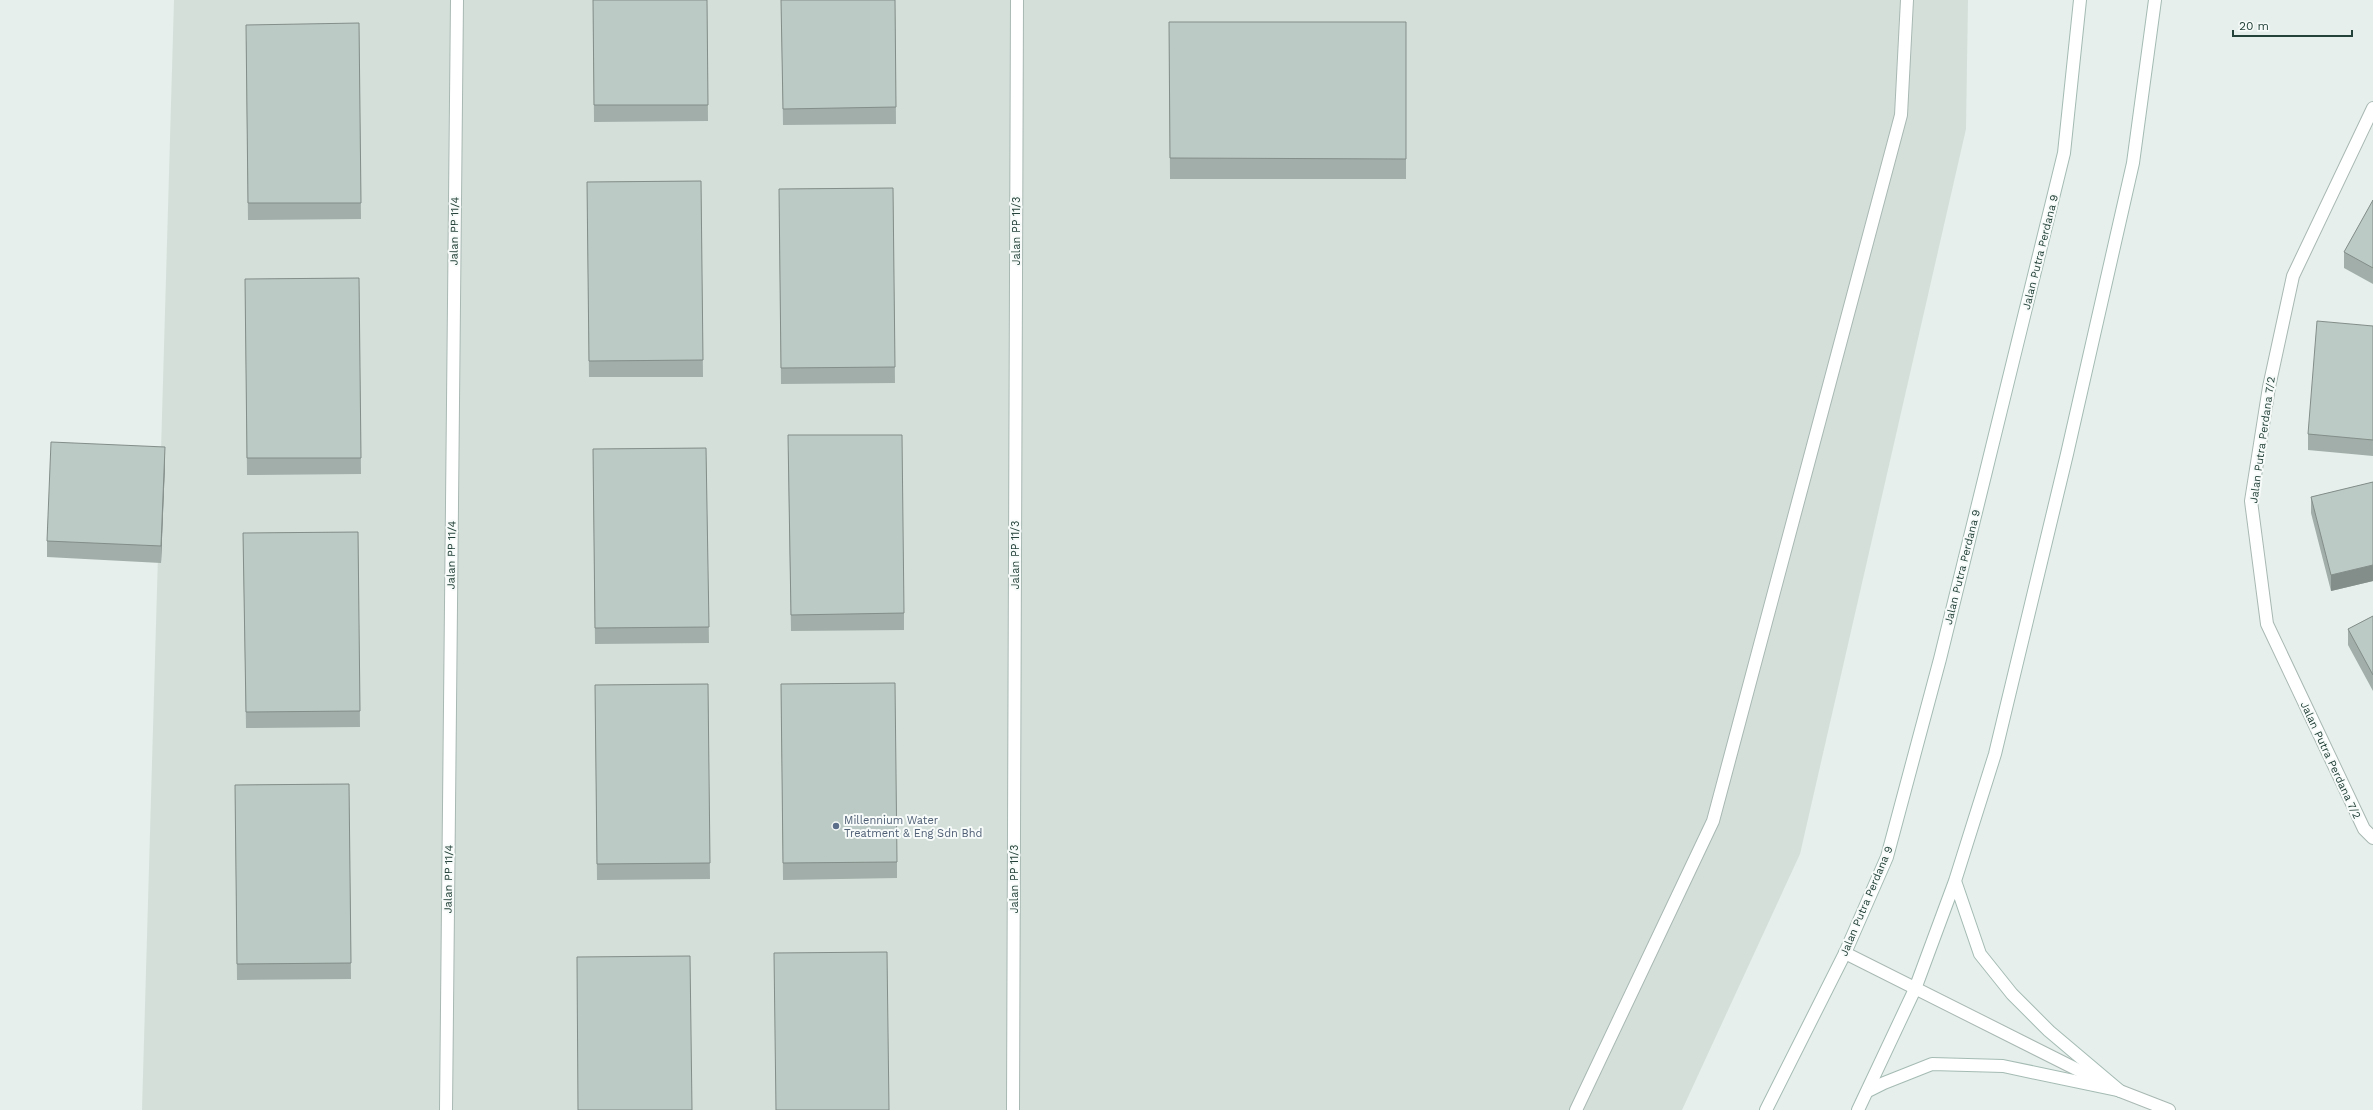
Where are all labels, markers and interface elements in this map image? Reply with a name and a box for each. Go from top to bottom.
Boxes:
scale bar [2233,12,2352,38]
text: 20 m [2239,19,2269,33]
street label: Jalan Putra Perdana 9 [2020,193,2061,311]
street label: Jalan PP 11/4 [447,196,462,265]
street label: Jalan PP 11/3 [1010,197,1023,265]
street label: Jalan Putra Perdana 7/2 [2247,376,2278,504]
street label: Jalan Putra Perdana 9 [1942,508,1983,626]
street label: Jalan PP 11/4 [444,520,459,589]
street label: Jalan PP 11/3 [1009,521,1022,589]
street label: Jalan Putra Perdana 7/2 [2298,700,2363,821]
place label: Millennium Water Treatment & Eng Sdn Bhd [844,814,983,840]
marker: Millennium Water Treatment & Eng Sdn Bhd [831,821,841,831]
street label: Jalan PP 11/4 [441,844,456,913]
street label: Jalan Putra Perdana 9 [1837,844,1896,958]
street label: Jalan PP 11/3 [1008,845,1021,913]

